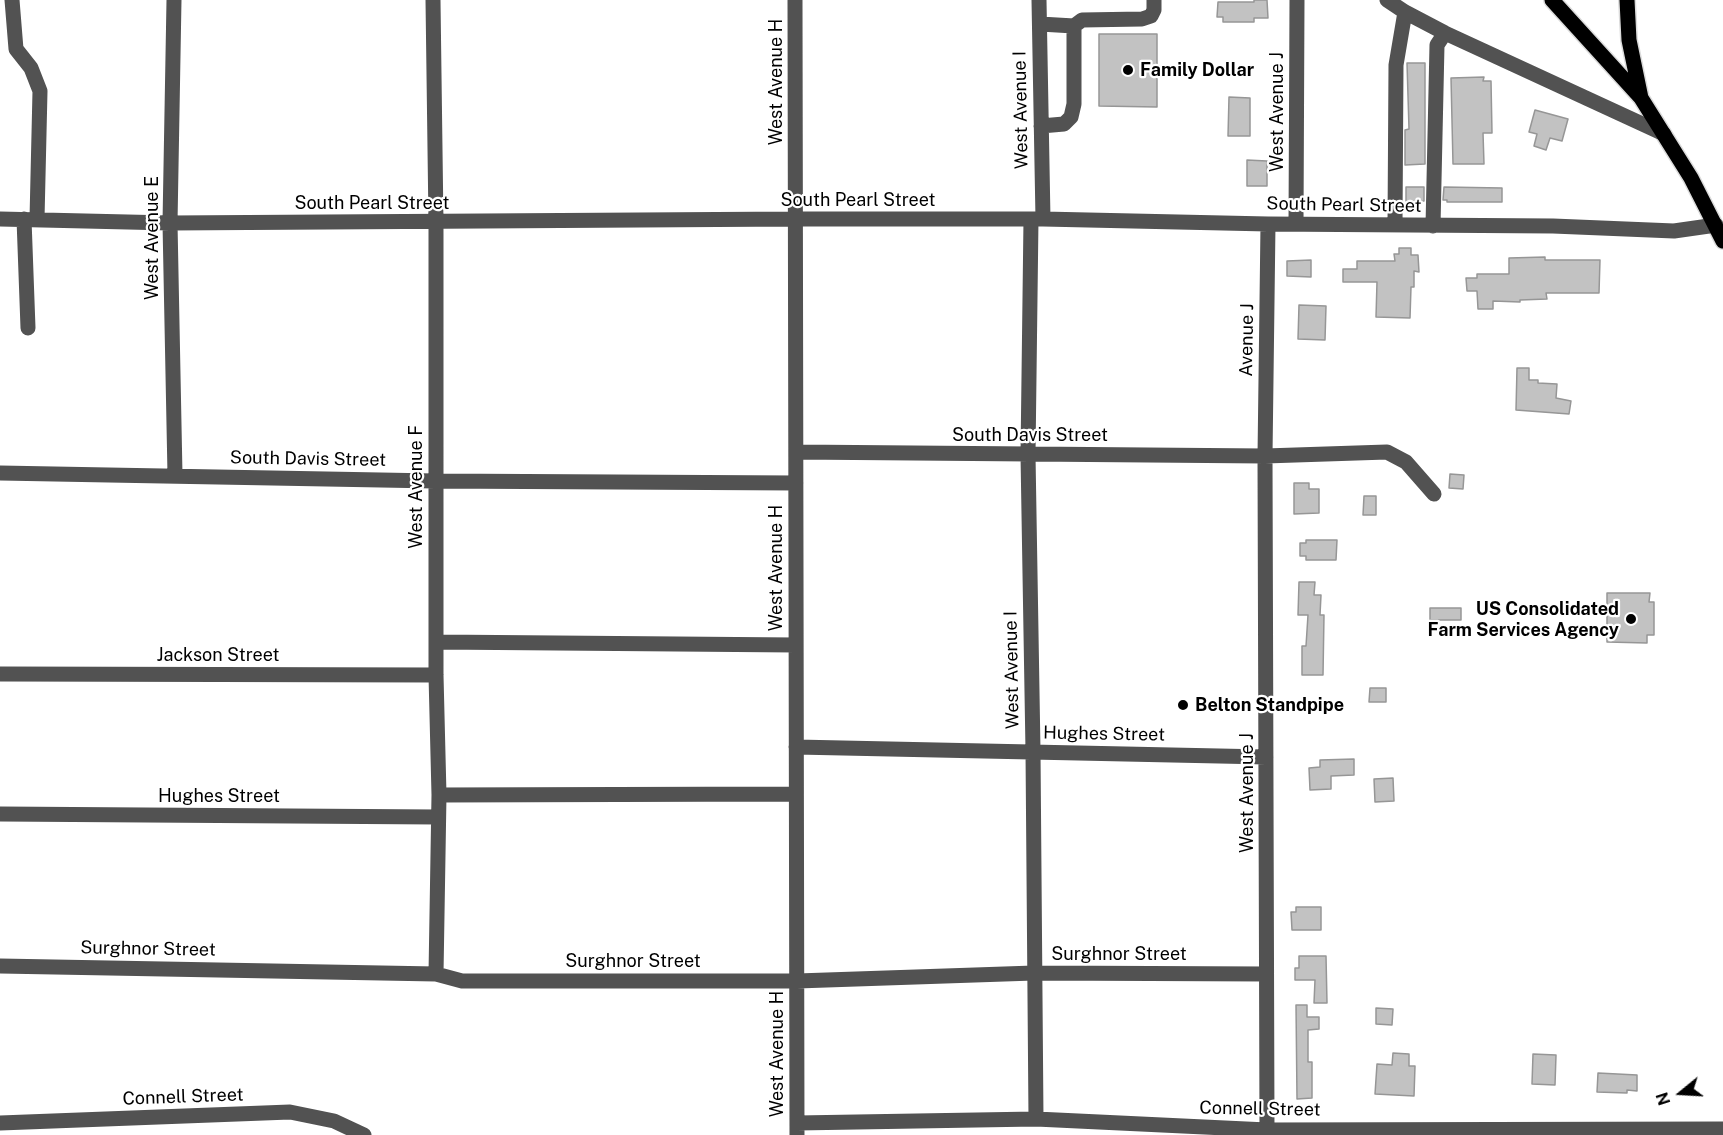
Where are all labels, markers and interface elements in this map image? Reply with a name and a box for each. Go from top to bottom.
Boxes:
street label: West Avenue H [765,19,787,145]
street label: West Avenue I [1009,51,1033,169]
street label: West Avenue J [1266,52,1288,172]
place label: Family Dollar [1140,59,1254,81]
marker: Family Dollar [1121,63,1135,77]
street label: West Avenue E [141,176,163,300]
street label: South Pearl Street [780,189,936,211]
street label: South Pearl Street [294,192,450,214]
street label: South Pearl Street [1266,193,1422,217]
street label: Avenue J [1236,303,1258,377]
street label: South Davis Street [952,424,1108,446]
street label: West Avenue F [405,425,427,549]
street label: South Davis Street [230,447,386,471]
street label: West Avenue H [765,505,787,631]
place label: US Consolidated Farm Services Agency [1427,598,1619,640]
street label: West Avenue I [1000,611,1024,729]
marker: US Consolidated Farm Services Agency [1624,612,1638,626]
street label: Jackson Street [156,644,280,666]
place label: Belton Standpipe [1195,694,1344,716]
marker: Belton Standpipe [1176,698,1190,712]
street label: Hughes Street [1043,722,1165,746]
street label: West Avenue J [1236,733,1258,853]
street label: Hughes Street [158,785,280,807]
street label: Surghnor Street [80,937,216,961]
street label: Surghnor Street [1051,943,1187,965]
street label: Surghnor Street [565,950,701,972]
street label: West Avenue H [766,991,788,1117]
north arrow [1651,1063,1711,1123]
street label: Connell Street [122,1084,244,1110]
text: N [1652,1090,1674,1108]
street label: Connell Street [1199,1097,1321,1121]

